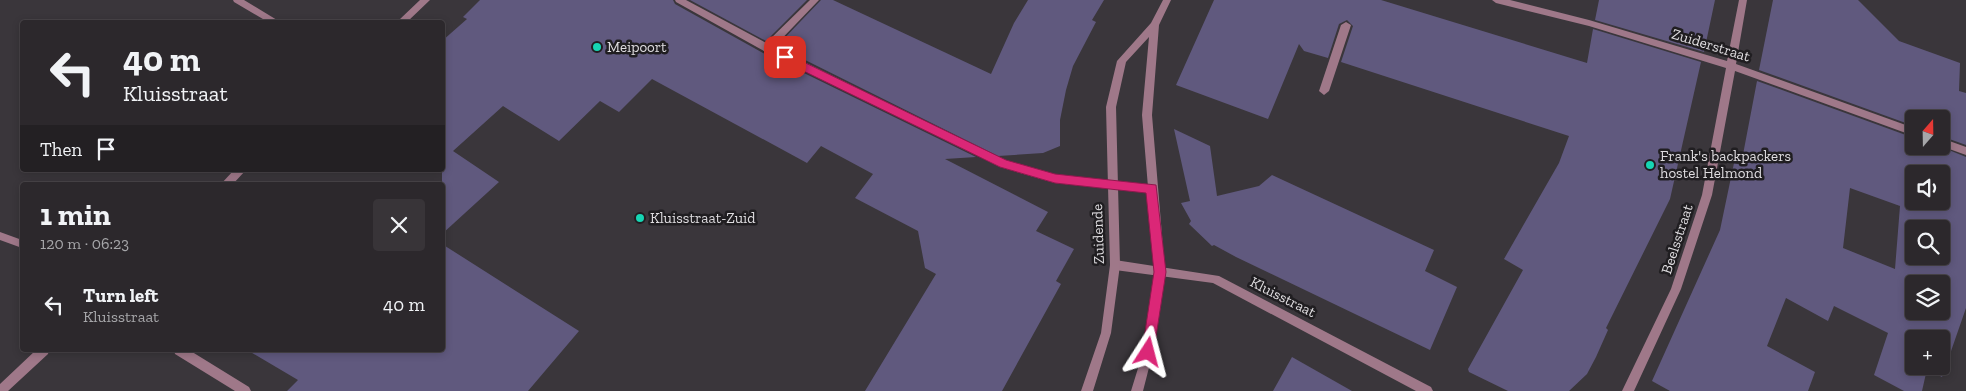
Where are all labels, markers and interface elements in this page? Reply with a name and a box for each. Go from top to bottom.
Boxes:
street label: Zuiderstraat [1670,25,1753,66]
pin [764,36,806,78]
text: 40 m [123,38,200,80]
place label: Meipoort [607,38,667,56]
icon: left [40,40,105,105]
marker: Meipoort [591,41,603,53]
icon: arrive [771,43,799,71]
text: Kluisstraat [123,80,228,107]
north arrow [1905,110,1950,155]
map controls [1905,110,1950,375]
icon: arrive [92,135,120,163]
text: Then [40,138,82,161]
place label: Frank's backpackers hostel Helmond [1660,147,1791,182]
marker: Frank's backpackers hostel Helmond [1644,159,1656,171]
button: sound [1905,165,1950,210]
text: 1 min [40,197,111,233]
button: close [373,199,425,251]
street label: Beelsstraat [1657,201,1697,276]
street label: Zuidende [1088,204,1108,264]
place label: Kluisstraat-Zuid [650,209,756,227]
marker: Kluisstraat-Zuid [634,212,646,224]
button: search [1905,220,1950,265]
text: 120 m · 06:23 [40,234,129,253]
street label: Kluisstraat [1247,273,1319,321]
button: layers [1905,275,1950,320]
text: Turn left [83,284,158,307]
icon: left [40,291,68,319]
text: 40 m [383,293,425,316]
text: Kluisstraat [83,307,159,326]
position arrow [1121,325,1173,377]
button: + [1905,330,1950,375]

